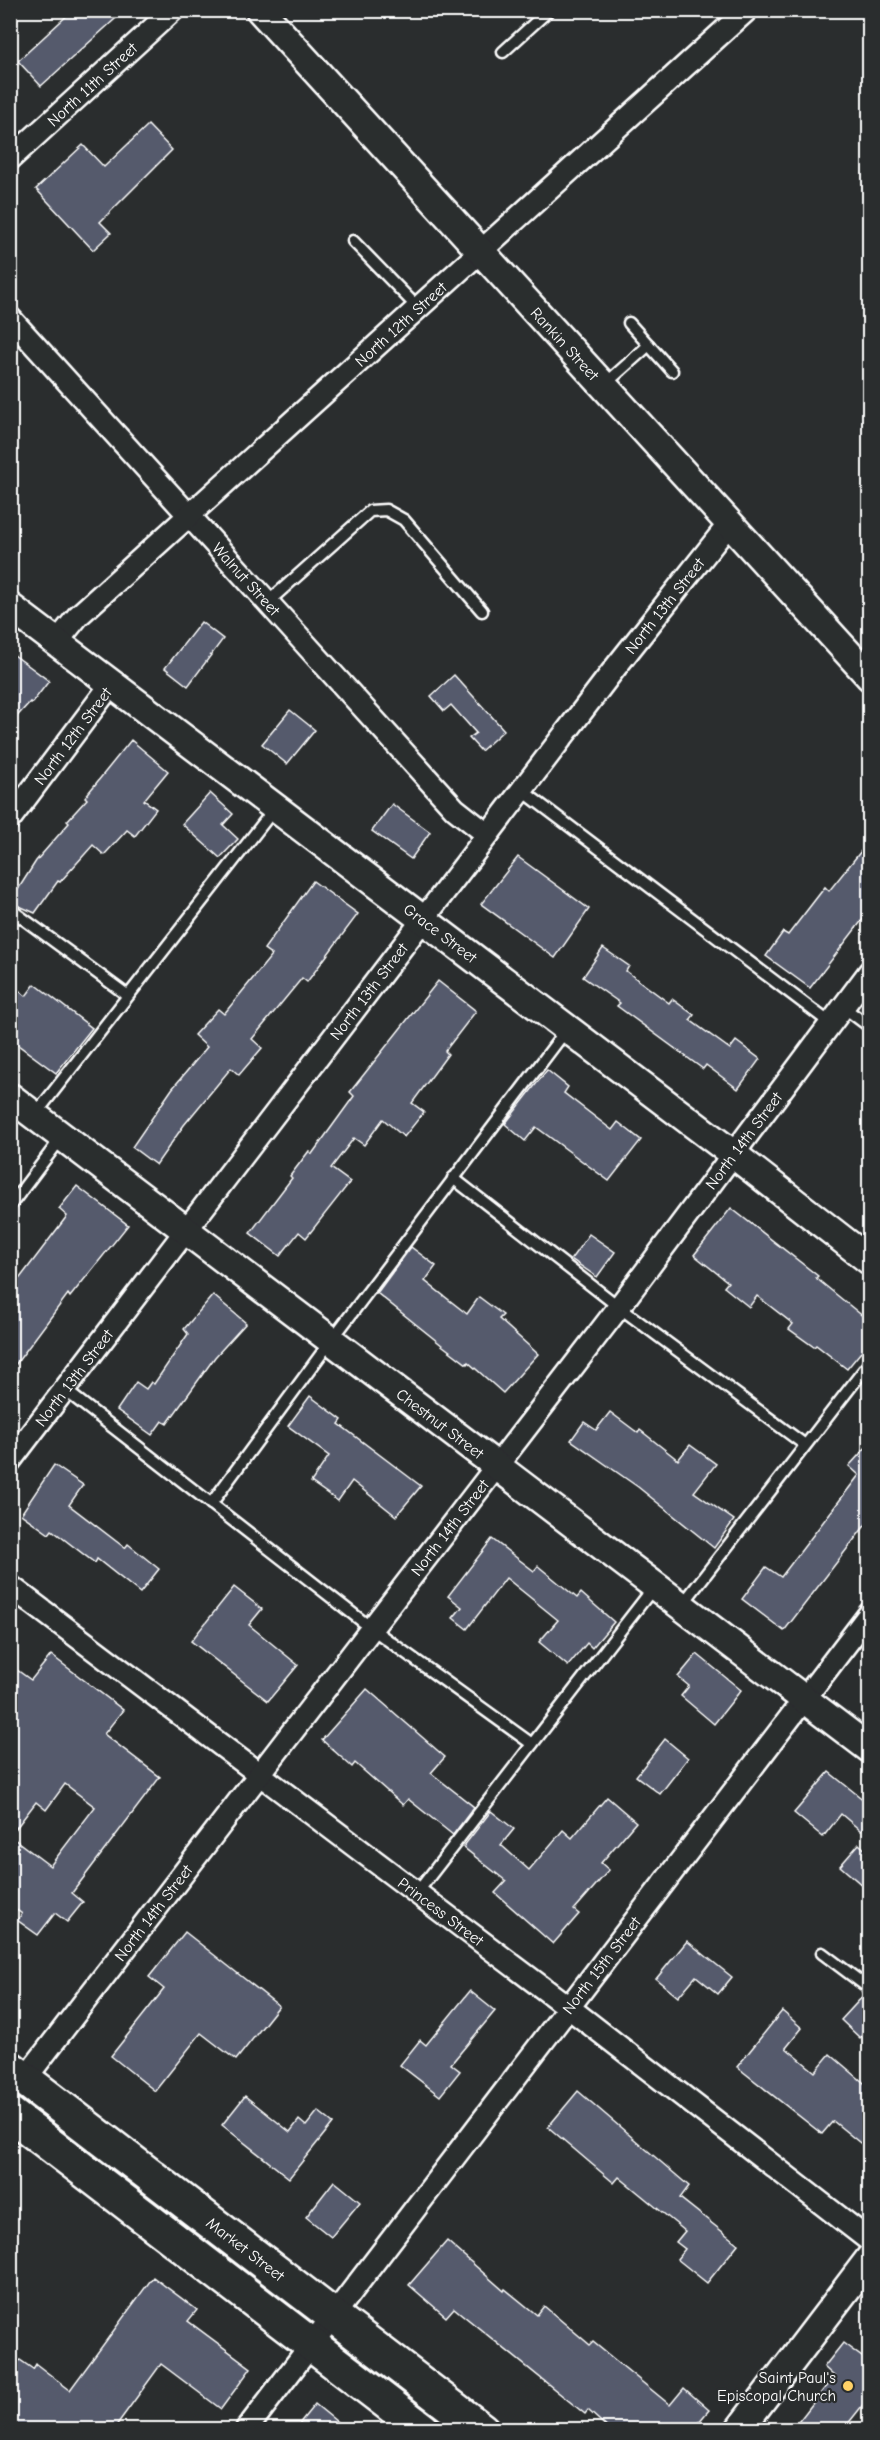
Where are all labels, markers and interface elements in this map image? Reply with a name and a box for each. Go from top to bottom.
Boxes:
street label: North 11th Street [44,39,142,130]
street label: North 12th Street [352,278,451,371]
street label: Rankin Street [527,304,602,385]
street label: Walnut Street [208,539,283,620]
street label: North 13th Street [622,554,709,658]
street label: North 12th Street [31,684,116,789]
street label: Grace Street [400,900,481,967]
street label: North 13th Street [327,939,412,1044]
street label: North 14th Street [702,1089,787,1193]
street label: North 13th Street [32,1326,117,1430]
street label: Chestnut Street [393,1385,487,1463]
street label: North 14th Street [408,1476,493,1580]
street label: North 14th Street [111,1861,197,1965]
street label: Princess Street [394,1874,487,1950]
street label: North 15th Street [559,1913,645,2018]
street label: Market Street [202,2214,288,2285]
place label: Saint Paul's Episcopal Church [717,2369,836,2405]
marker: Saint Paul's Episcopal Church [841,2379,855,2393]

